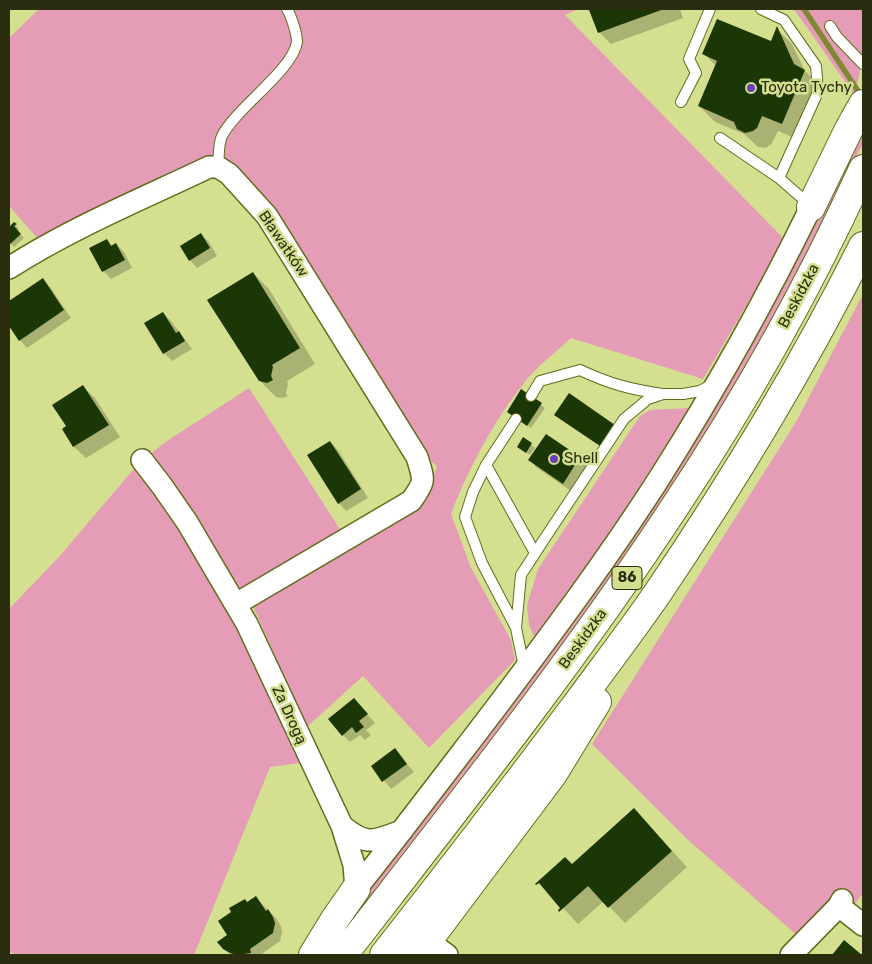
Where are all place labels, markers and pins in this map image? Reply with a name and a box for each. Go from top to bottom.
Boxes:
place label: Toyota Tychy [761,79,852,97]
marker: Toyota Tychy [745,82,757,94]
place label: Shell [564,450,598,468]
marker: Shell [548,453,560,465]

